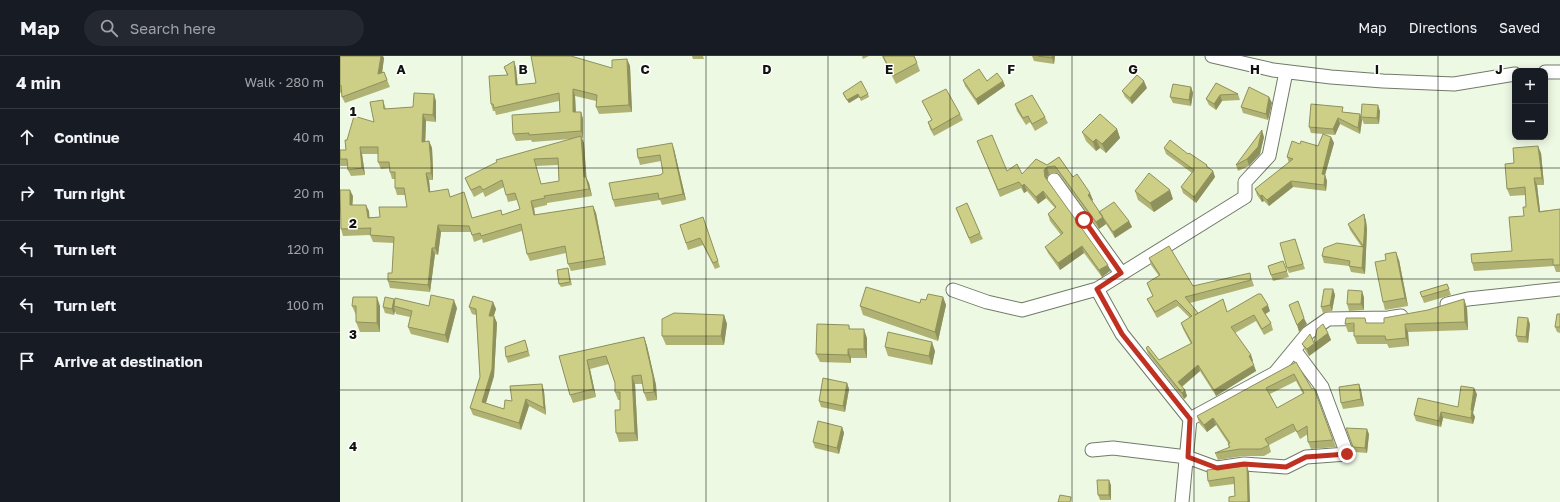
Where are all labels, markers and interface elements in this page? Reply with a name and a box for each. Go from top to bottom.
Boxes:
search box [84,10,364,46]
text: Map [20,16,60,39]
icon: search [98,17,120,39]
text: Search here [130,19,216,37]
text: Map [1358,19,1387,36]
text: Directions [1409,19,1477,36]
text: Saved [1499,19,1540,36]
text: A [396,61,406,77]
text: B [518,61,528,77]
text: C [640,61,650,77]
text: D [762,61,772,77]
text: E [885,61,893,77]
text: F [1007,61,1015,77]
text: G [1128,61,1138,77]
text: H [1250,61,1260,77]
text: I [1375,61,1379,77]
text: J [1495,61,1503,77]
map controls [1512,68,1548,140]
button: + [1512,68,1548,104]
text: 4 min [16,72,61,93]
text: Walk · 280 m [245,74,324,90]
text: 1 [350,103,357,119]
button: − [1512,104,1548,140]
icon: ahead [16,126,38,148]
text: Continue [54,128,120,146]
text: 40 m [293,129,324,145]
icon: right [16,182,38,204]
text: Turn right [54,184,125,202]
text: 20 m [294,185,324,201]
route start [1075,211,1093,229]
text: 2 [349,215,357,231]
icon: left [16,238,38,260]
text: Turn left [54,240,116,258]
text: 120 m [287,241,324,257]
icon: left [16,294,38,316]
text: Turn left [54,296,116,314]
text: 100 m [287,297,324,313]
text: 3 [349,326,357,342]
icon: arrive [16,350,38,372]
text: Arrive at destination [54,352,203,370]
text: 4 [349,438,357,454]
route end [1338,445,1356,463]

